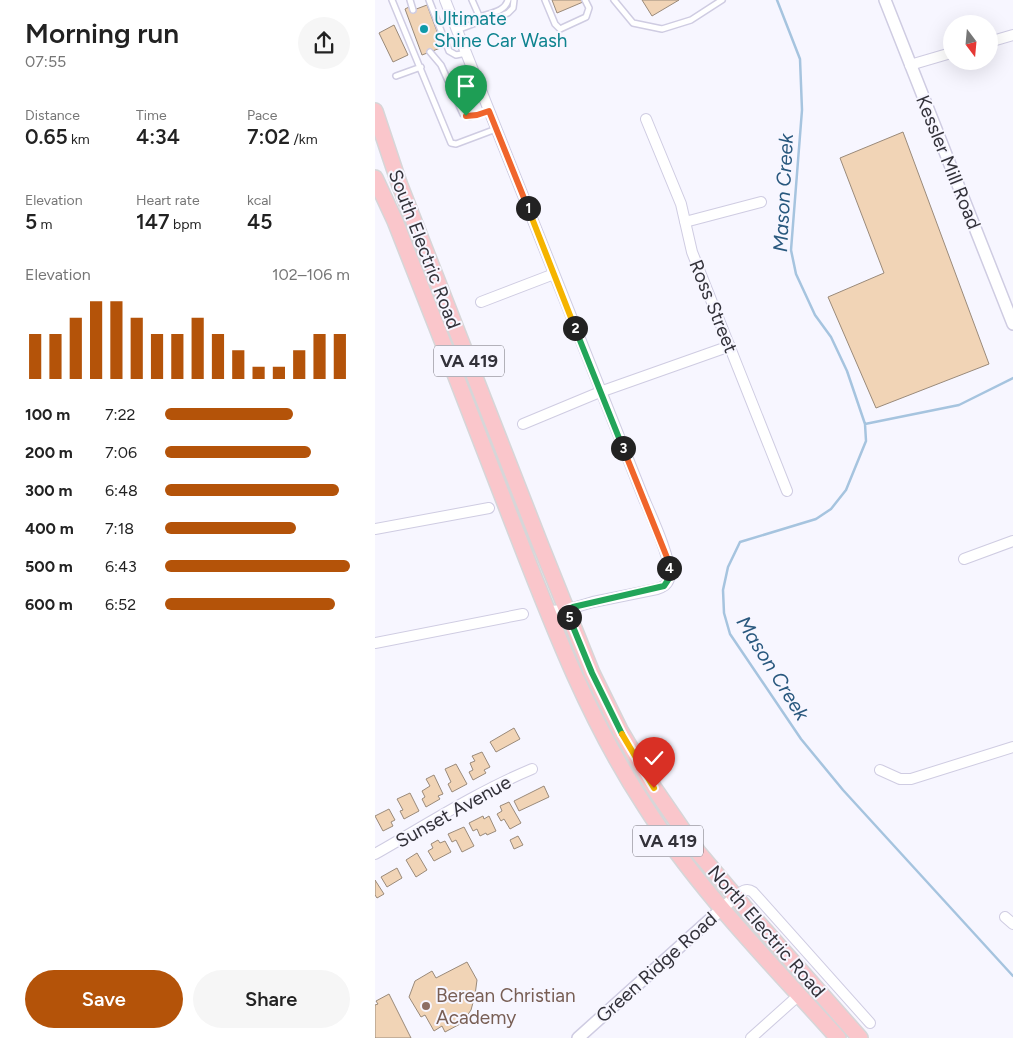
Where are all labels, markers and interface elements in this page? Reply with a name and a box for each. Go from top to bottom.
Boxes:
place label: Ultimate Shine Car Wash [434,7,567,52]
north arrow [943,15,997,70]
map controls [943,15,998,70]
text: Morning run [25,16,179,50]
button: share [298,17,350,69]
marker: Ultimate Shine Car Wash [418,23,430,35]
text: 07:55 [25,52,66,71]
pin [445,65,487,116]
icon: arrive [452,72,480,100]
street label: Kessler Mill Road [911,92,986,233]
text: Distance [25,107,80,124]
text: Time [136,107,167,124]
text: Pace [247,107,277,124]
text: 0.65 [25,124,68,149]
text: 4:34 [136,124,180,149]
text: 7:02 [247,124,290,149]
text: km [68,131,90,148]
text: /km [290,131,318,148]
water label: Mason Creek [768,132,798,253]
street label: South Electric Road [384,166,465,332]
text: Elevation [25,192,83,209]
text: Heart rate [136,192,200,209]
text: kcal [247,192,271,209]
pin: 1 [515,196,541,220]
text: 1 [526,200,531,217]
text: 5 [25,209,37,234]
text: 147 [136,209,170,234]
text: 45 [247,209,272,234]
text: m [37,216,53,233]
text: bpm [170,216,201,233]
street label: Ross Street [684,256,743,356]
text: Elevation [25,265,91,284]
text: 102–106 m [272,265,350,284]
pin: 2 [563,316,587,340]
text: 2 [571,320,580,337]
road number: VA 419 [434,346,504,376]
text: 100 m [25,405,70,424]
text: 7:22 [105,405,136,424]
pin: 3 [611,436,635,460]
text: 3 [620,440,627,457]
text: 200 m [25,443,73,462]
text: 7:06 [105,443,137,462]
text: 300 m [25,481,72,500]
text: 6:48 [105,481,138,500]
text: 400 m [25,519,74,538]
text: 7:18 [105,519,134,538]
pin: 4 [657,556,681,580]
text: 500 m [25,557,73,576]
text: 6:43 [105,557,137,576]
text: 4 [665,560,674,577]
text: 600 m [25,595,73,614]
text: 6:52 [105,595,136,614]
pin: 5 [557,604,581,630]
text: 5 [565,609,574,626]
water label: Mason Creek [731,611,815,726]
pin [633,737,675,788]
icon: check [640,744,668,772]
street label: Sunset Avenue [392,770,515,853]
road number: VA 419 [633,826,703,856]
street label: North Electric Road [703,861,830,1002]
street label: Green Ridge Road [591,907,721,1028]
button: Save [25,970,183,1028]
button: Share [193,970,350,1028]
place label: Berean Christian Academy [436,984,576,1029]
marker: Berean Christian Academy [420,1000,432,1012]

